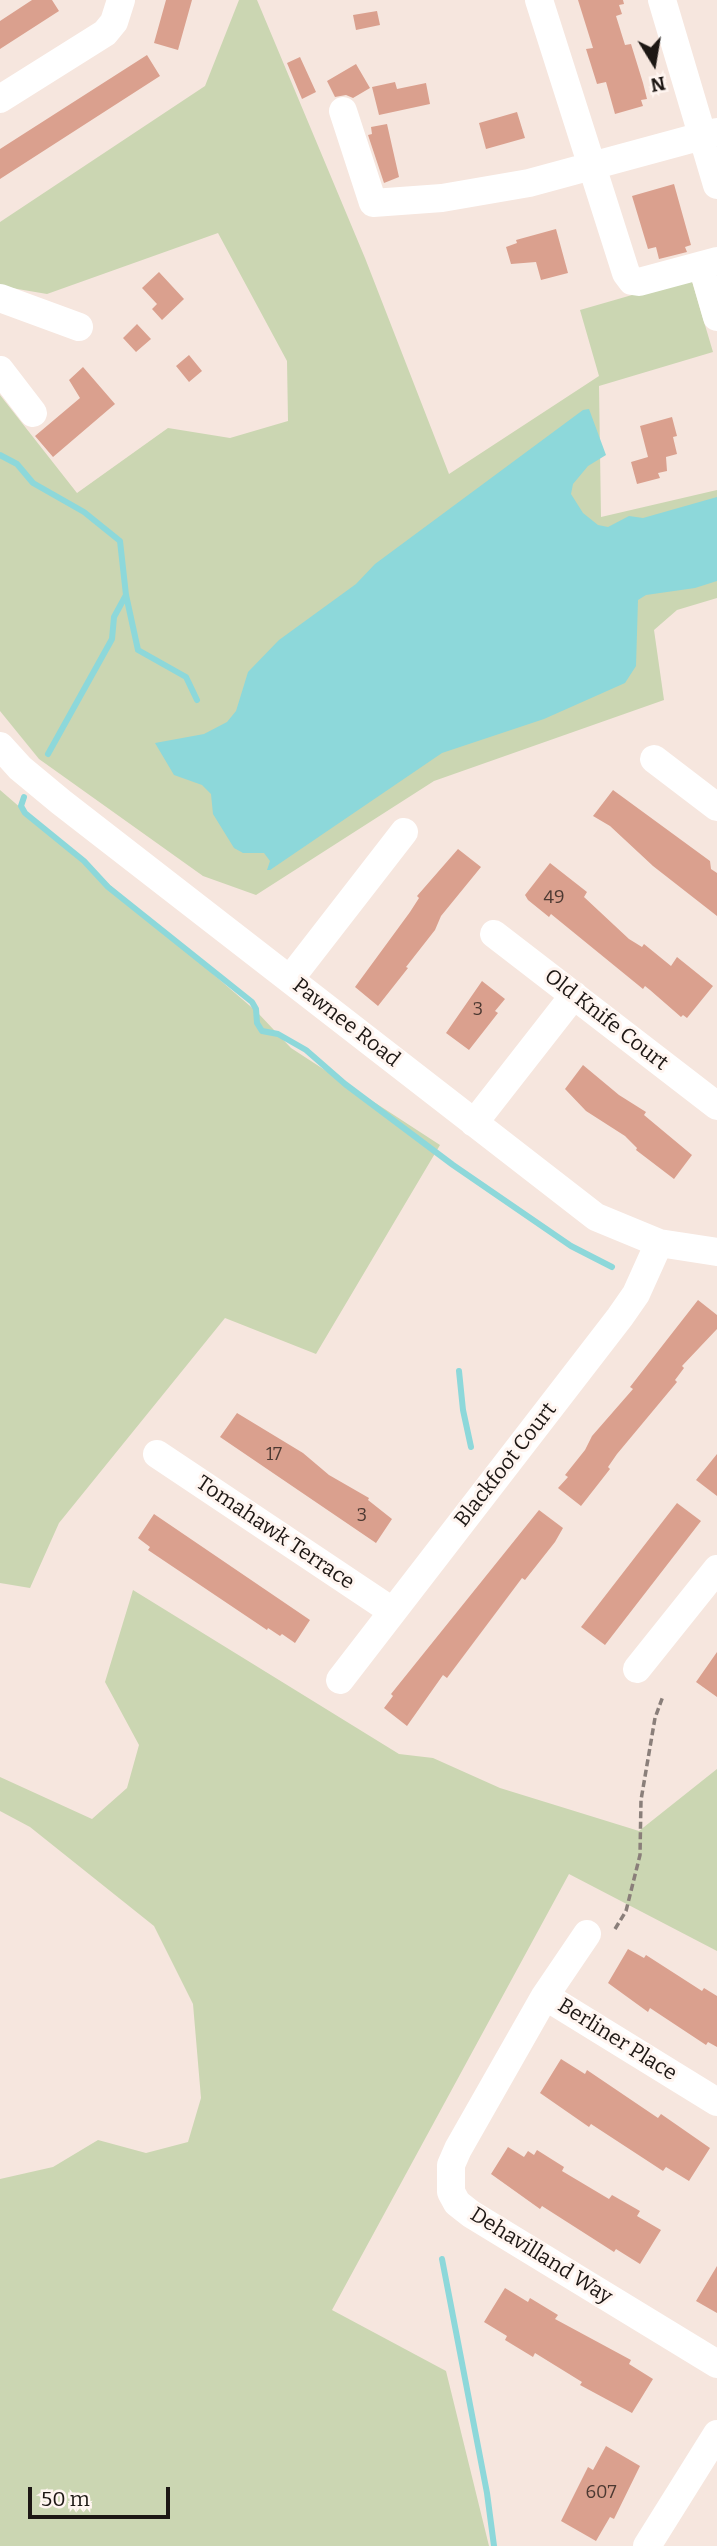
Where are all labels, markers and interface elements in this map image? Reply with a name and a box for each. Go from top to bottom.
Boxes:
north arrow [619,28,689,98]
text: N [649,71,668,97]
house number: 49 [543,887,565,909]
street label: Old Knife Court [539,964,673,1076]
street label: Pawnee Road [287,973,405,1073]
house number: 3 [473,999,483,1021]
street label: Blackfoot Court [450,1398,562,1532]
house number: 17 [266,1444,282,1466]
street label: Tomahawk Terrace [191,1471,359,1595]
house number: 3 [357,1505,367,1527]
street label: Berliner Place [553,1993,681,2087]
street label: Dehavilland Way [465,2202,617,2310]
scale bar [32,2472,173,2516]
house number: 607 [585,2482,617,2504]
text: 50 m [41,2486,90,2512]

